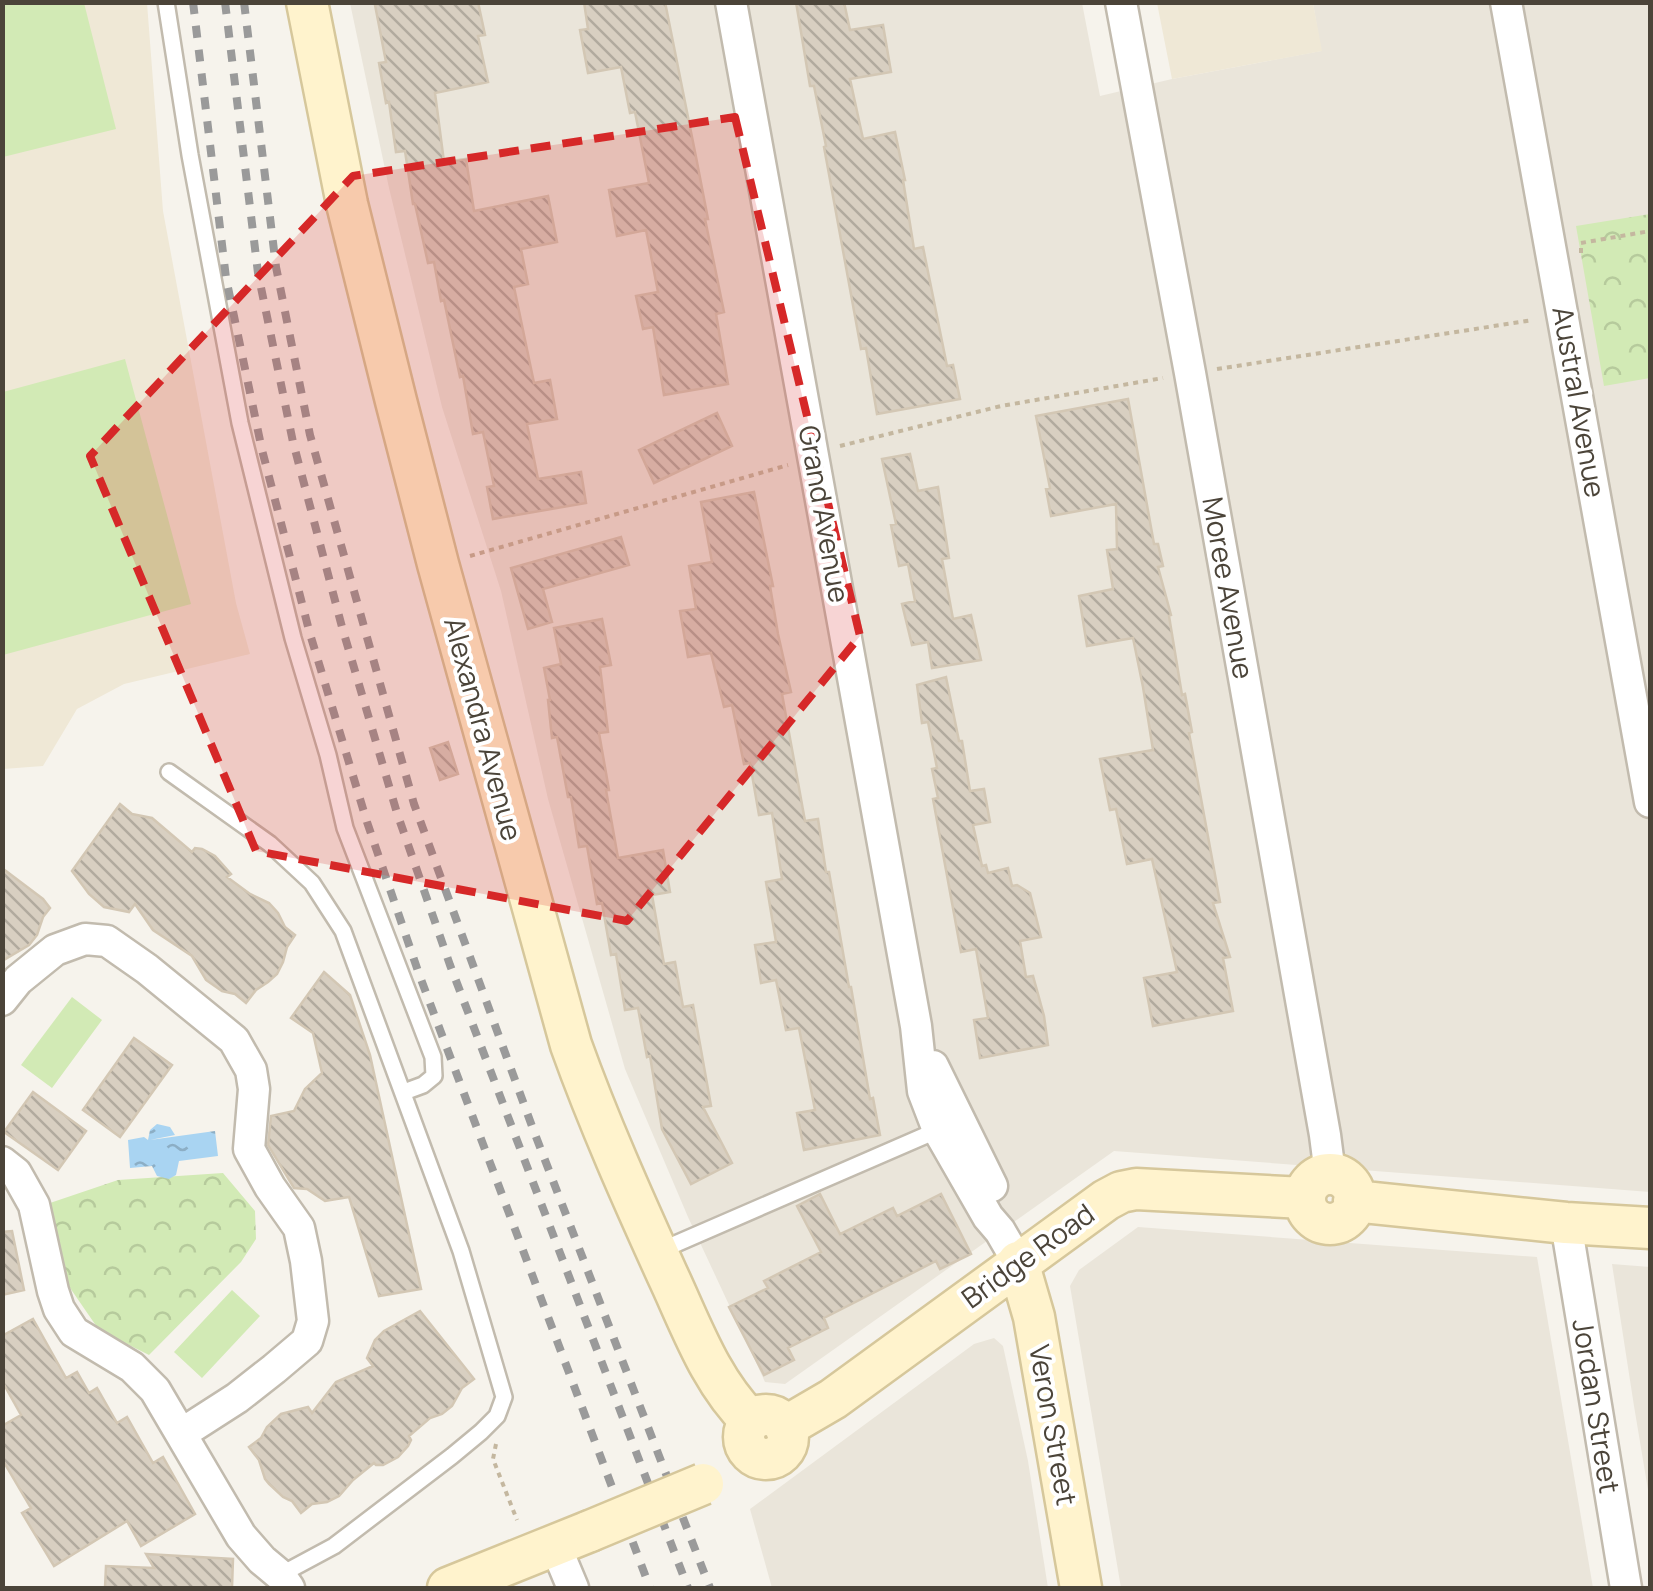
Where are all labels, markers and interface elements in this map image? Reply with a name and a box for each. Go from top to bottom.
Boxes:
street label: Austral Avenue [1544,303,1615,500]
street label: Grand Avenue [791,422,859,605]
street label: Moree Avenue [1194,494,1264,682]
street label: Alexandra Avenue [436,613,532,845]
street label: Bridge Road [953,1194,1101,1316]
street label: Jordan Street [1564,1316,1630,1496]
street label: Veron Street [1021,1342,1087,1508]

